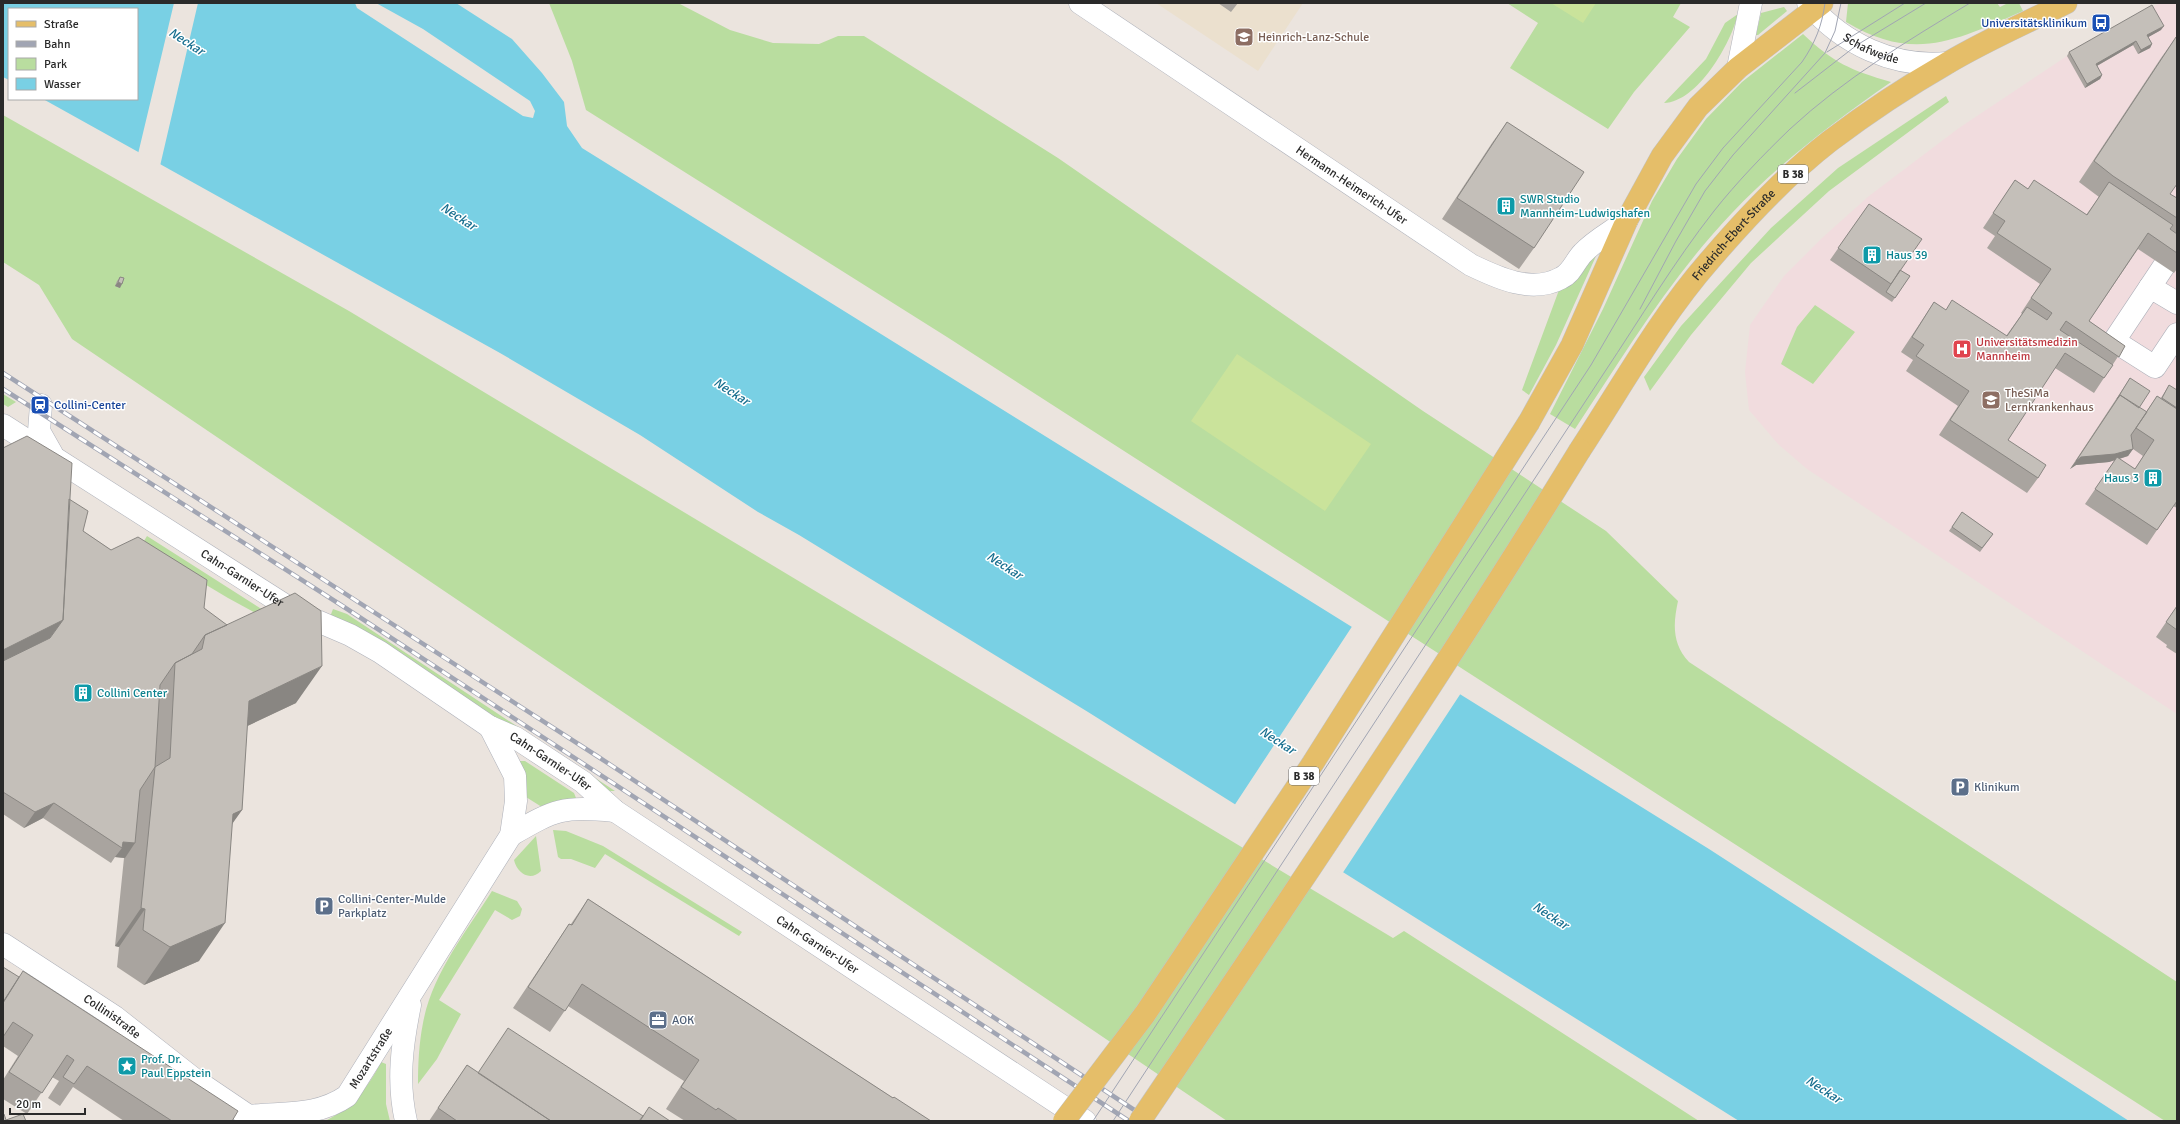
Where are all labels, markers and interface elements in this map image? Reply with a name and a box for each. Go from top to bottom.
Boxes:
legend [8,8,138,100]
bus stop icon: Universitätsklinikum [2090,12,2112,34]
place label: Universitätsklinikum [1981,16,2087,31]
text: Straße [44,17,79,32]
water label: Neckar [166,24,209,60]
school or university icon: Heinrich-Lanz-Schule [1233,26,1255,48]
place label: Heinrich-Lanz-Schule [1258,30,1369,45]
street label: Schafweide [1840,30,1900,67]
text: Bahn [44,37,70,52]
text: Park [44,57,67,72]
text: Wasser [44,77,81,92]
street label: Hermann-Heimerich-Ufer [1293,143,1411,229]
road number: B 38 [1778,165,1808,183]
street label: Friedrich-Ebert-Straße [1689,186,1779,284]
place label: SWR Studio Mannheim-Ludwigshafen [1520,192,1650,221]
building icon: SWR Studio Mannheim-Ludwigshafen [1495,195,1517,217]
water label: Neckar [438,199,481,235]
building icon: Haus 39 [1861,244,1883,266]
place label: Haus 39 [1886,248,1928,263]
place label: Universitätsmedizin Mannheim [1976,335,2078,364]
hospital icon: Universitätsmedizin Mannheim [1951,338,1973,360]
water label: Neckar [711,374,754,410]
place label: TheSiMa Lernkrankenhaus [2005,386,2094,415]
school or university icon: TheSiMa Lernkrankenhaus [1980,389,2002,411]
station icon: Collini-Center [29,394,51,416]
place label: Collini-Center [54,398,126,413]
building icon: Haus 3 [2142,467,2164,489]
place label: Haus 3 [2104,471,2139,486]
street label: Cahn-Garnier-Ufer [198,546,287,611]
water label: Neckar [984,548,1027,584]
building icon: Collini Center [72,682,94,704]
place label: Collini Center [97,686,168,701]
water label: Neckar [1257,723,1300,759]
street label: Cahn-Garnier-Ufer [507,729,595,795]
road number: B 38 [1289,767,1319,785]
parking icon: Klinikum [1949,776,1971,798]
place label: Klinikum [1974,780,2020,795]
place label: Collini-Center-Mulde Parkplatz [338,892,446,921]
parking icon: Collini-Center-Mulde Parkplatz [313,895,335,917]
water label: Neckar [1530,898,1573,934]
street label: Cahn-Garnier-Ufer [773,912,862,978]
street label: Collinistraße [80,991,143,1042]
office icon: AOK [647,1009,669,1031]
place label: AOK [672,1013,694,1028]
street label: Mozartstraße [346,1025,396,1092]
place label: Prof. Dr. Paul Eppstein [141,1052,211,1081]
place icon: Prof. Dr. Paul Eppstein [116,1055,138,1077]
water label: Neckar [1803,1072,1846,1108]
scale bar [10,1090,85,1116]
text: 20 m [16,1097,41,1112]

